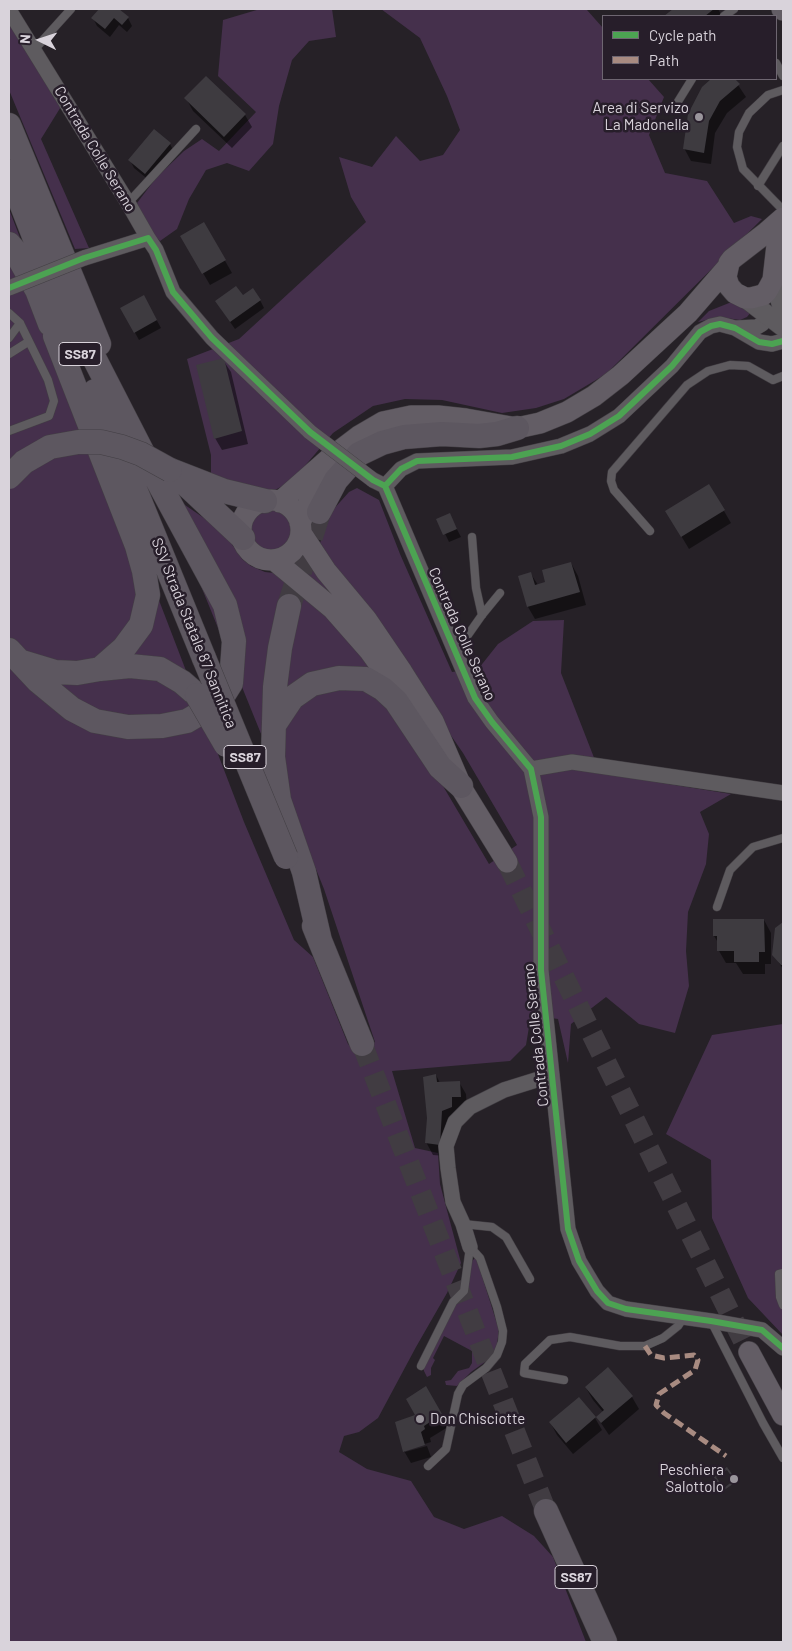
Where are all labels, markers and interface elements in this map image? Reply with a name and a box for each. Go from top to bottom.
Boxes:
north arrow [15,15,65,65]
legend [602,15,777,80]
text: Cycle path [649,26,716,44]
text: N [16,34,33,44]
text: Path [649,51,679,69]
street label: Contrada Colle Serano [50,83,140,215]
place label: Area di Servizo La Madonella [592,99,689,134]
marker: Area di Servizo La Madonella [693,111,705,123]
road number: SS87 [59,342,101,366]
street label: SSV Strada Statale 87 Sannitica [147,535,241,731]
street label: Contrada Colle Serano [425,565,499,703]
road number: SS87 [224,746,266,769]
street label: Contrada Colle Serano [520,962,552,1108]
place label: Don Chisciotte [430,1410,525,1428]
marker: Don Chisciotte [414,1413,426,1425]
place label: Peschiera Salottolo [660,1461,724,1496]
marker: Peschiera Salottolo [728,1473,740,1485]
road number: SS87 [555,1565,597,1588]

